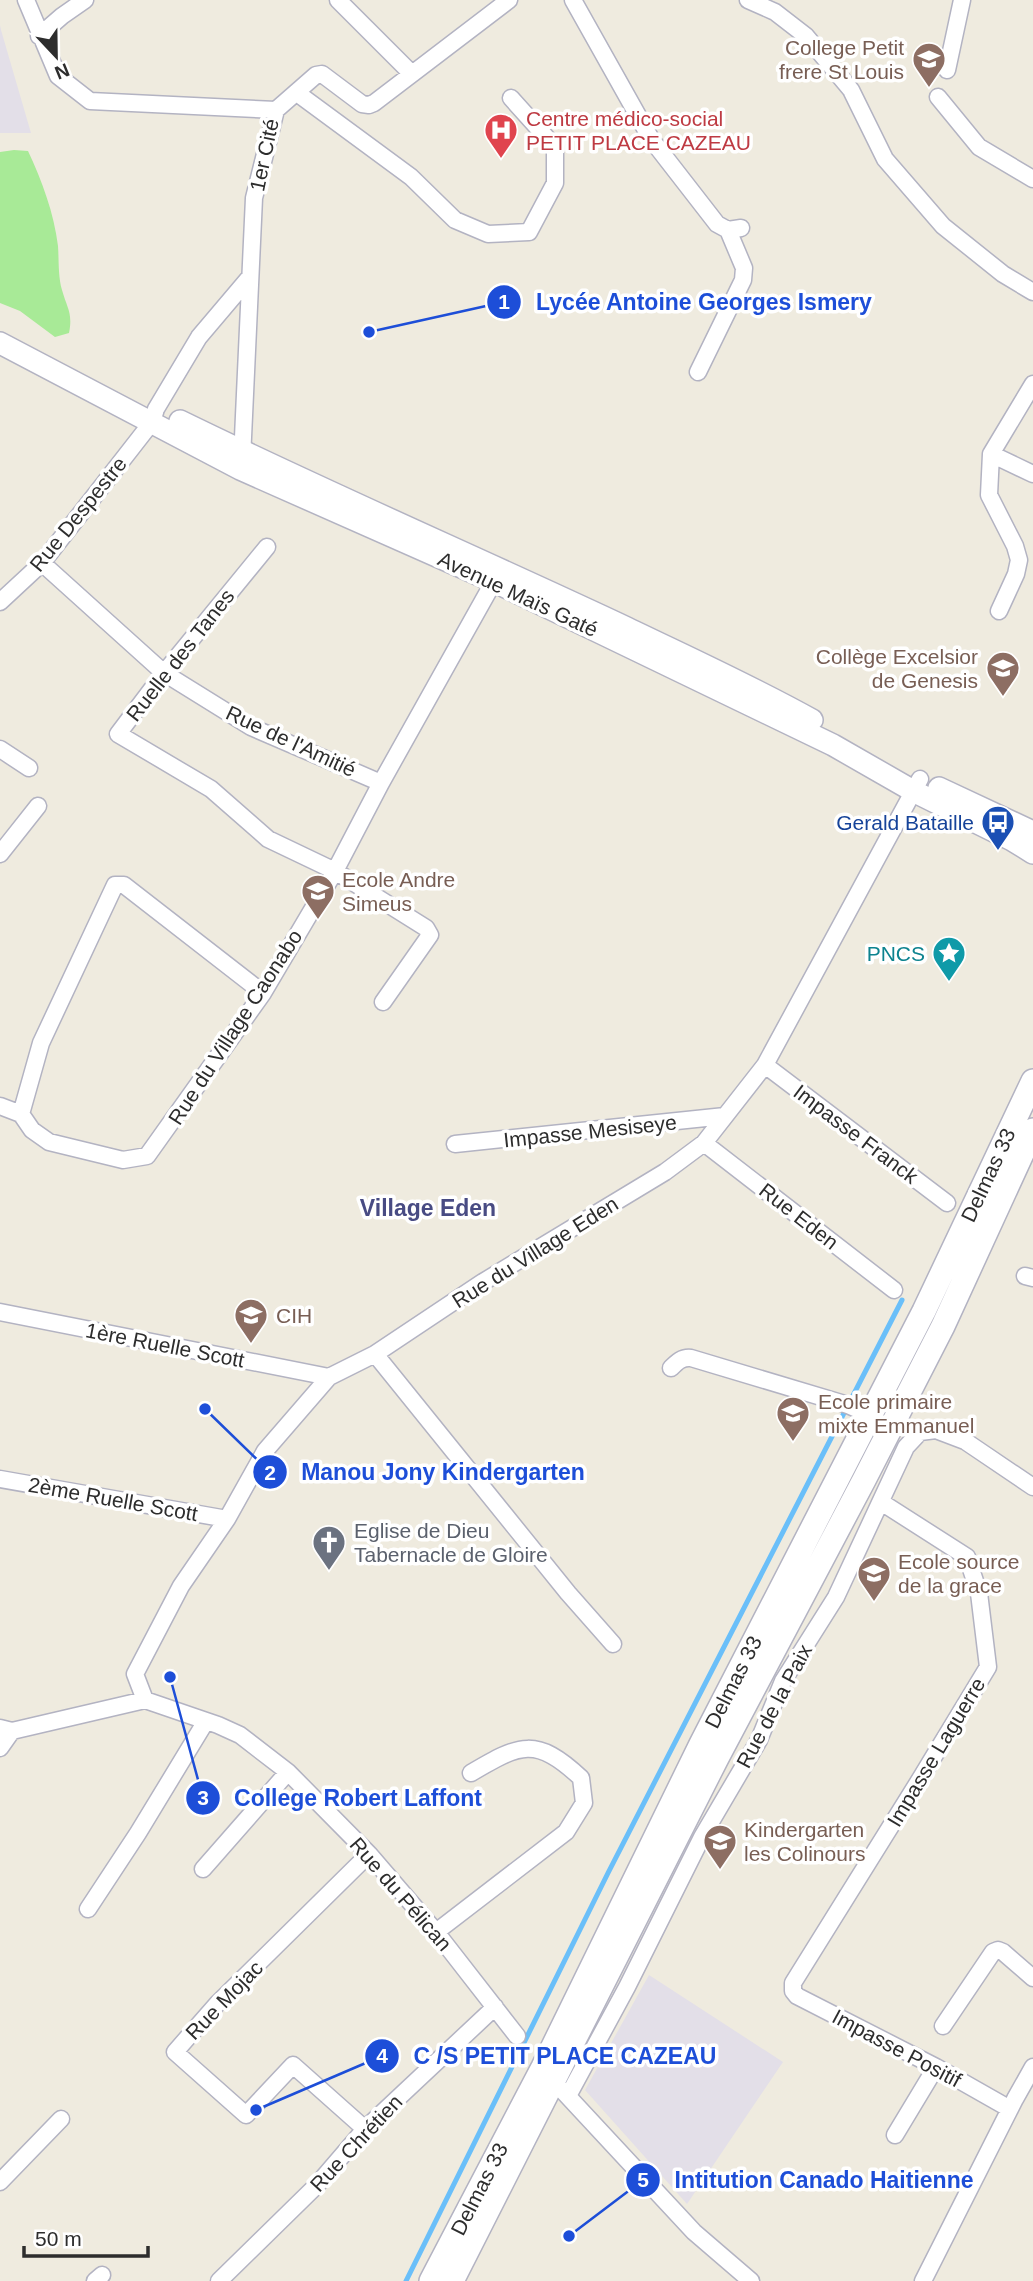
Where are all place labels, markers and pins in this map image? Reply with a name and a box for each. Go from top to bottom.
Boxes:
place label: College Petit frere St Louis [779,36,904,83]
school or university icon: College Petit frere St Louis [910,40,948,89]
place label: Centre médico-social PETIT PLACE CAZEAU [526,107,751,154]
hospital icon: Centre médico-social PETIT PLACE CAZEAU [482,111,520,160]
callout: Lycée Antoine Georges Ismery [487,280,887,324]
place label: Collège Excelsior de Genesis [816,645,978,692]
school or university icon: Collège Excelsior de Genesis [984,649,1022,698]
bus stop icon: Gerald Bataille [979,803,1017,852]
place label: Gerald Bataille [836,811,974,834]
place label: Ecole Andre Simeus [342,868,455,915]
school or university icon: Ecole Andre Simeus [299,872,337,921]
place icon: PNCS [930,934,968,983]
place label: PNCS [867,942,925,965]
school or university icon: CIH [232,1296,270,1345]
place label: CIH [276,1304,312,1327]
place label: Ecole primaire mixte Emmanuel [818,1390,974,1437]
school or university icon: Ecole primaire mixte Emmanuel [774,1394,812,1443]
callout: Manou Jony Kindergarten [252,1450,599,1494]
place label: Eglise de Dieu Tabernacle de Gloire [354,1519,548,1566]
church icon: Eglise de Dieu Tabernacle de Gloire [310,1523,348,1572]
place label: Ecole source de la grace [898,1550,1019,1597]
school or university icon: Ecole source de la grace [855,1554,893,1603]
callout: College Robert Laffont [185,1776,496,1820]
place label: Kindergarten les Colinours [744,1818,865,1865]
school or university icon: Kindergarten les Colinours [701,1822,739,1871]
callout: C /S PETIT PLACE CAZEAU [364,2034,730,2078]
callout: Intitution Canado Haitienne [626,2158,988,2202]

